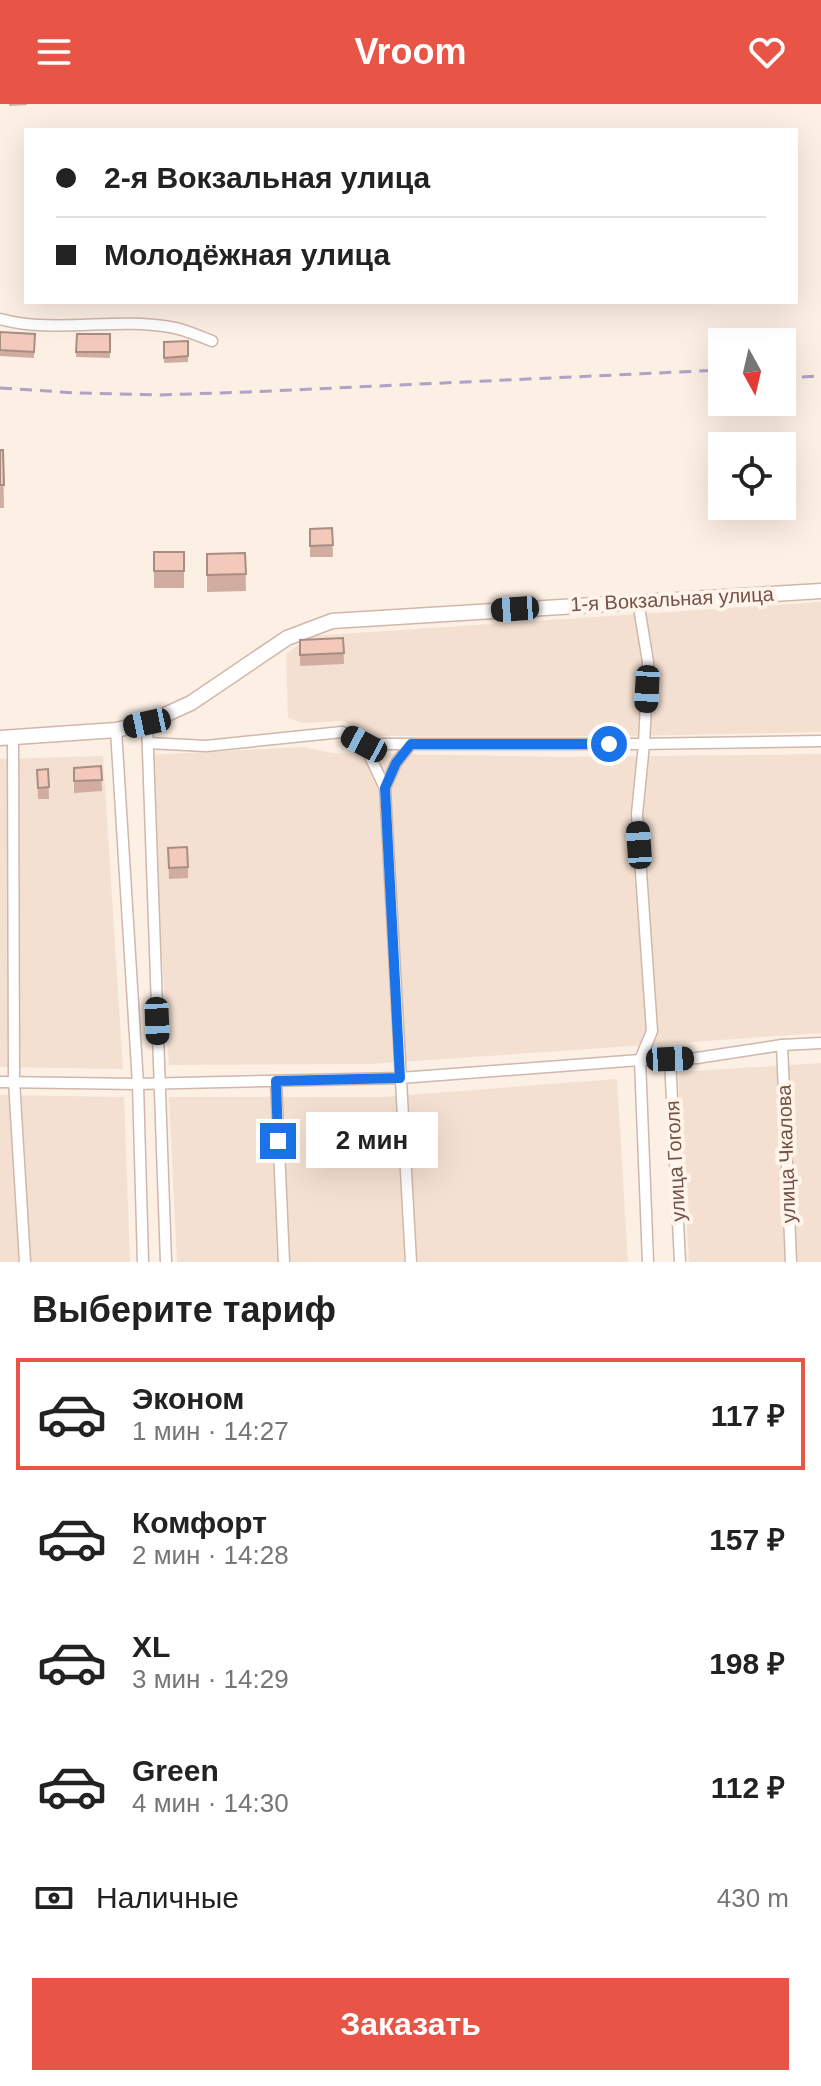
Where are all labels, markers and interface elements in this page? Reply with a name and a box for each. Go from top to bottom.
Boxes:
icon: menu [32,30,76,74]
icon: heart [745,30,789,74]
text: Vroom [354,31,467,72]
text: 2-я Вокзальная улица [104,161,430,194]
text: Молодёжная улица [104,238,390,271]
north arrow [708,328,796,416]
map controls [708,328,796,520]
button: locate [708,432,796,520]
street label: 1-я Вокзальная улица [570,583,775,615]
car [490,595,540,623]
car [634,664,660,714]
car [121,706,173,740]
car [337,722,391,766]
route start [591,726,627,762]
car [625,820,653,870]
car [144,997,170,1045]
car [646,1046,694,1072]
street label: улица Чкалова [773,1083,799,1224]
street label: улица Гоголя [661,1100,689,1222]
callout: 2 мин [306,1113,438,1169]
route end [260,1123,296,1159]
text: 2 мин [336,1125,408,1155]
text: Выберите тариф [32,1289,336,1330]
icon: car [36,1378,108,1450]
text: Эконом [132,1382,245,1415]
text: 117 ₽ [711,1399,785,1432]
text: 1 мин · 14:27 [132,1416,289,1446]
icon: car [36,1502,108,1574]
text: Комфорт [132,1506,267,1539]
text: 157 ₽ [709,1523,785,1556]
text: 2 мин · 14:28 [132,1540,289,1570]
icon: car [36,1626,108,1698]
text: XL [132,1630,170,1663]
text: 198 ₽ [709,1647,785,1680]
text: 3 мин · 14:29 [132,1664,289,1694]
icon: car [36,1750,108,1822]
text: Green [132,1754,219,1787]
text: 112 ₽ [711,1771,785,1804]
text: 4 мин · 14:30 [132,1788,289,1818]
icon: cash [32,1876,76,1920]
text: Наличные [96,1881,239,1914]
text: 430 m [717,1883,789,1913]
button: Заказать [32,1978,789,2070]

